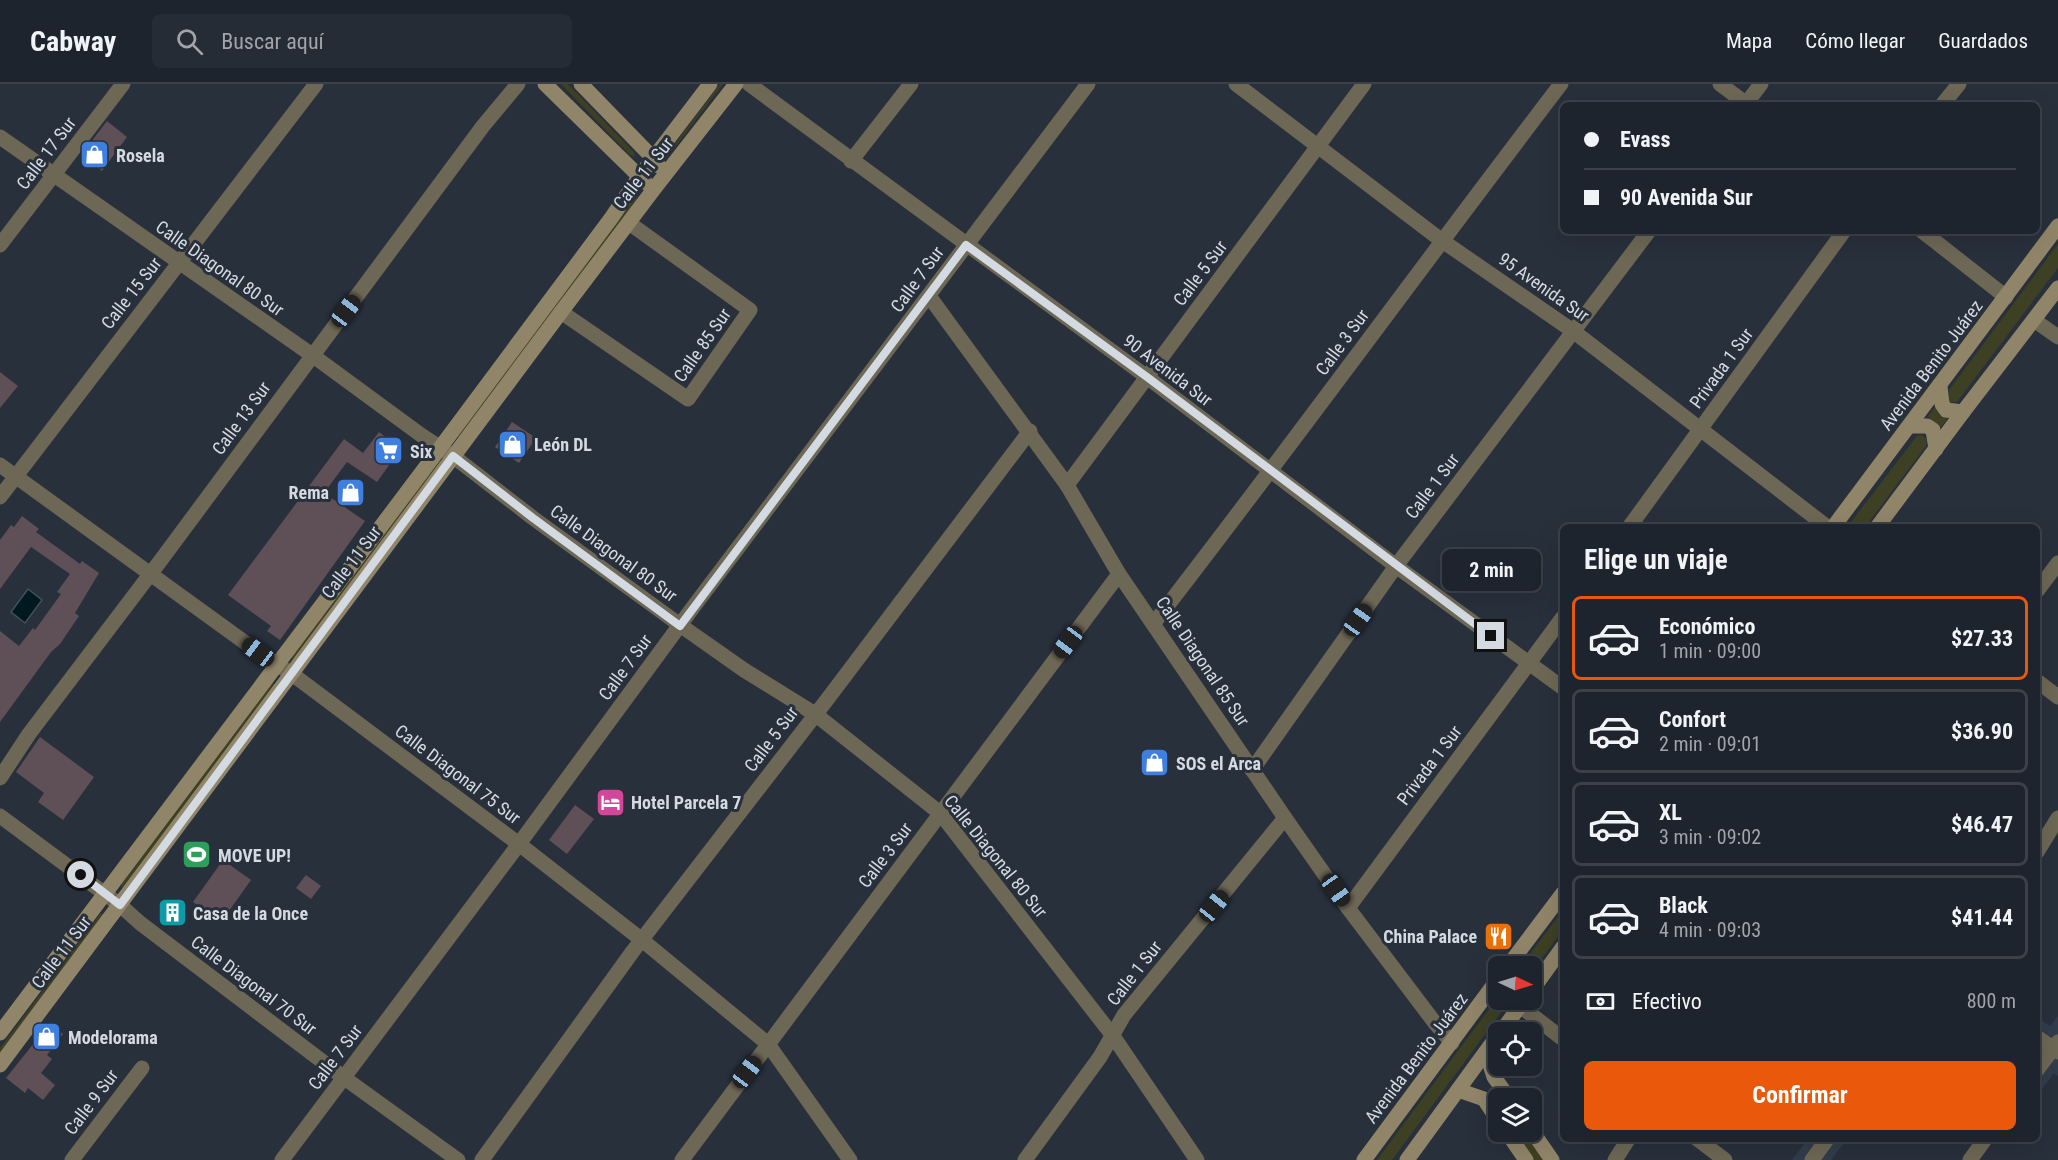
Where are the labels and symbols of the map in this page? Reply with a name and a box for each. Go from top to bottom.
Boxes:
street label: Calle 17 Sur [12,112,80,193]
street label: Calle 11 Sur [609,133,678,213]
shop icon: Rosela [79,139,111,171]
place label: Rosela [116,145,165,166]
street label: Calle Diagonal 80 Sur [152,216,289,320]
street label: Calle 5 Sur [1169,236,1232,310]
street label: Calle 7 Sur [886,242,948,316]
street label: 95 Avenida Sur [1495,248,1594,326]
street label: Calle 15 Sur [97,253,166,333]
car [328,291,364,331]
street label: Avenida Benito Juárez [1875,296,1987,434]
street label: Calle 85 Sur [669,304,735,386]
street label: Calle 3 Sur [1311,305,1373,379]
street label: Privada 1 Sur [1685,323,1757,412]
street label: 90 Avenida Sur [1119,330,1217,411]
street label: Calle 13 Sur [208,377,275,459]
shop icon: León DL [497,428,529,460]
place label: León DL [534,434,592,455]
supermarket icon: Six [373,435,405,467]
place label: Six [410,441,432,462]
street label: Calle 1 Sur [1401,449,1464,523]
shop icon: Rema [334,476,366,508]
place label: Rema [289,482,329,503]
street label: Calle Diagonal 80 Sur [546,500,682,606]
street label: Calle 11 Sur [317,521,385,602]
callout: 2 min [1442,549,1540,591]
street label: Calle Diagonal 85 Sur [1152,592,1254,730]
car [1340,600,1376,640]
car [1050,622,1086,662]
route end [1477,622,1504,649]
street label: Calle 7 Sur [594,630,656,704]
car [238,634,278,670]
street label: Calle 5 Sur [740,702,803,776]
street label: Calle Diagonal 75 Sur [391,720,525,828]
street label: Privada 1 Sur [1392,721,1466,809]
shop icon: SOS el Arca [1139,747,1171,779]
place label: SOS el Arca [1176,753,1261,774]
hotel icon: Hotel Parcela 7 [594,786,626,818]
street label: Calle Diagonal 80 Sur [940,790,1052,922]
place label: Hotel Parcela 7 [631,792,741,813]
street label: Calle 3 Sur [854,818,917,892]
sports icon: MOVE UP! [181,839,213,871]
place label: MOVE UP! [218,845,291,866]
route start [67,861,94,888]
car [1318,870,1354,910]
car [1196,886,1232,926]
building icon: Casa de la Once [156,897,188,929]
place label: Casa de la Once [193,903,308,924]
street label: Calle 11 Sur [27,911,95,992]
restaurant icon: China Palace [1482,920,1514,952]
place label: China Palace [1383,926,1477,947]
street label: Calle Diagonal 70 Sur [187,931,321,1039]
street label: Calle 1 Sur [1102,936,1166,1009]
north arrow [1488,956,1542,1010]
street label: Avenida Benito Juárez [1360,989,1472,1127]
street label: Calle 7 Sur [304,1020,367,1094]
shop icon: Modelorama [31,1021,63,1053]
place label: Modelorama [68,1027,158,1048]
car [729,1052,765,1092]
street label: Calle 9 Sur [60,1065,123,1139]

